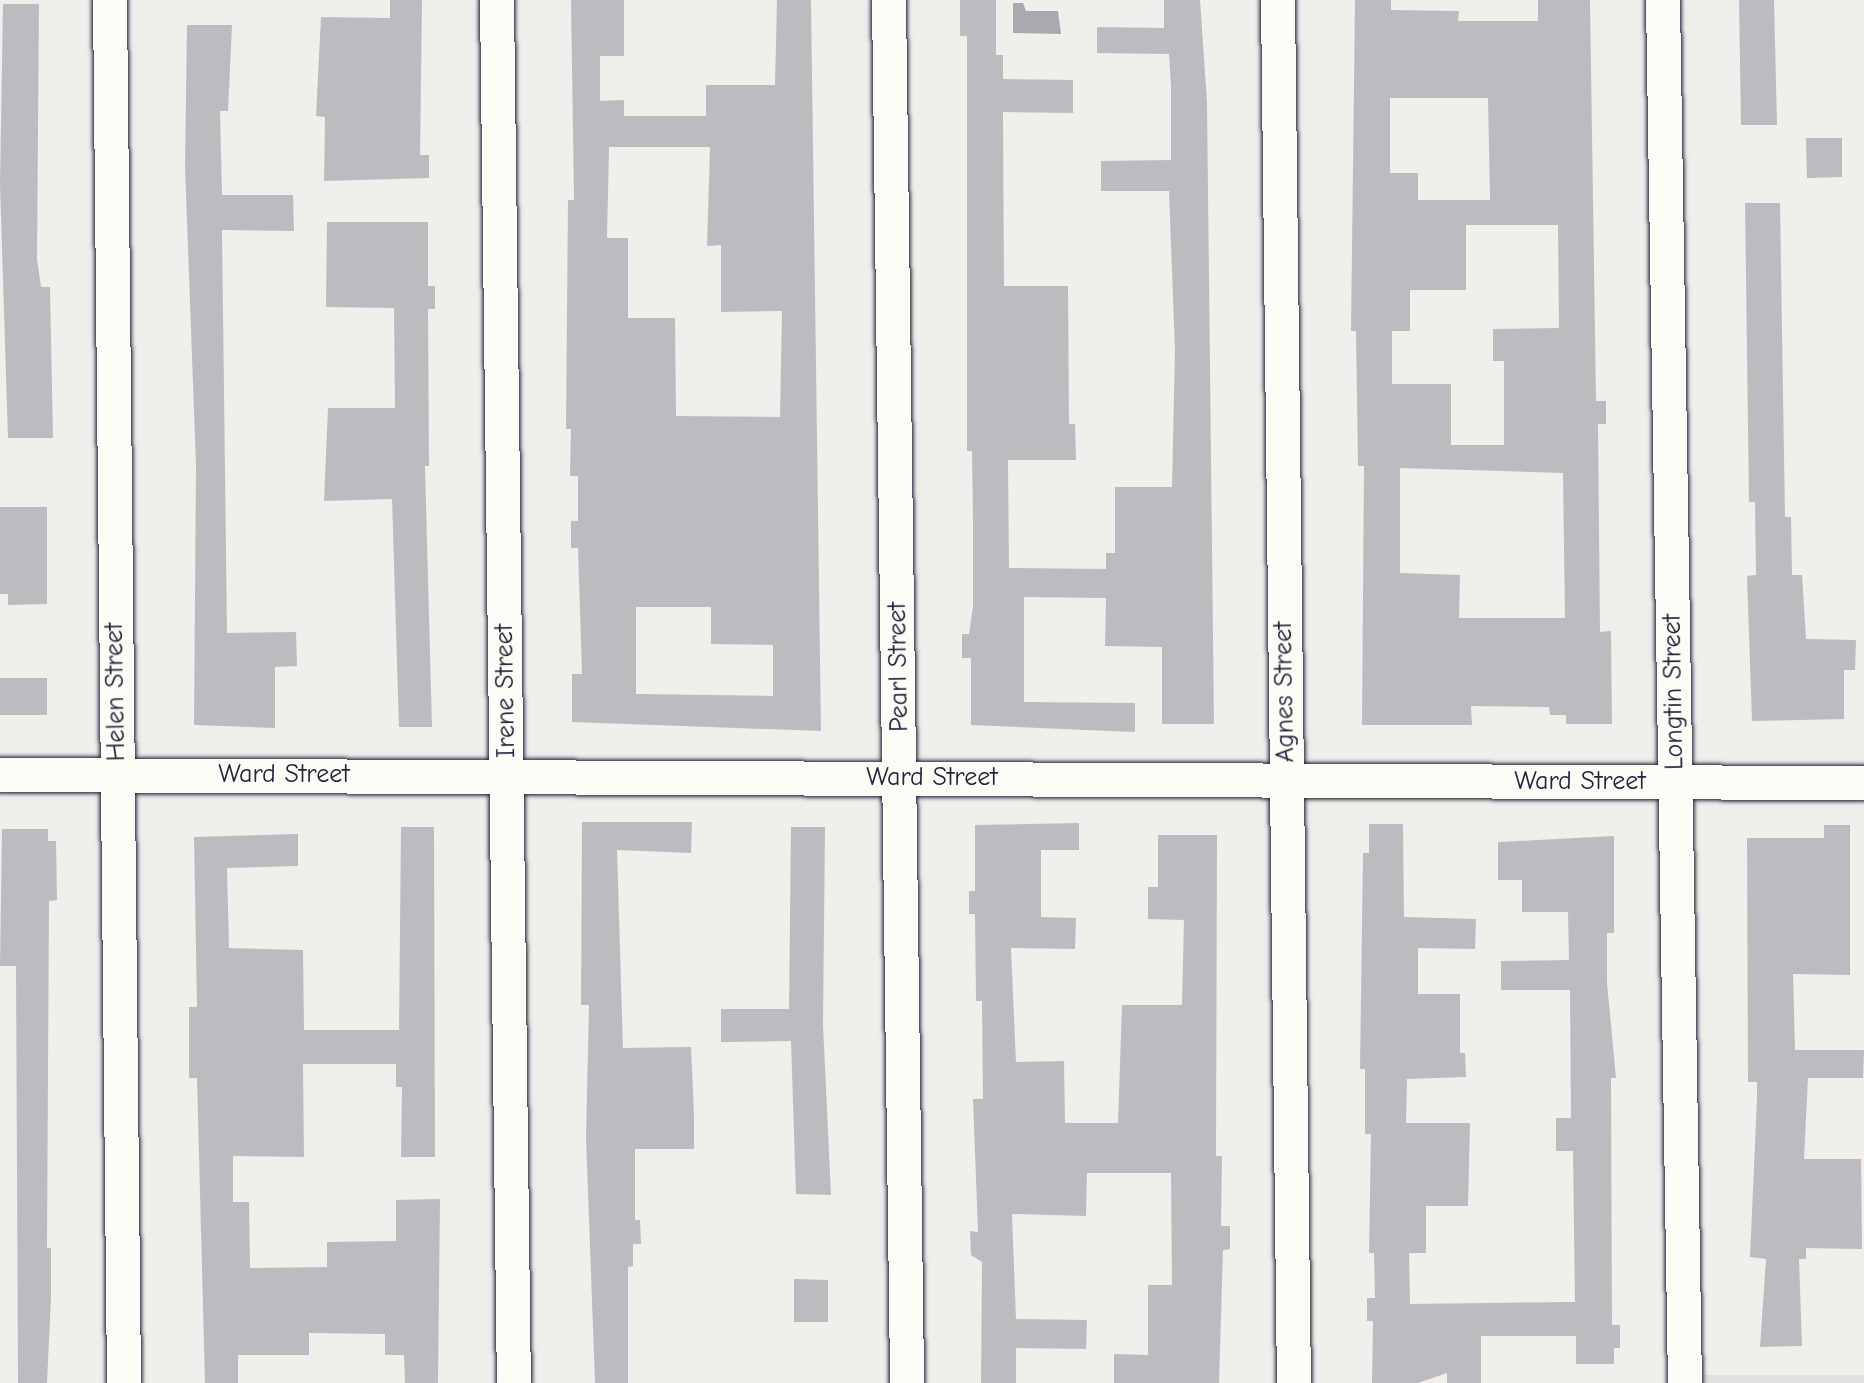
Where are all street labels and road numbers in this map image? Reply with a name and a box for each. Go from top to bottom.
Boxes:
street label: Pearl Street [882,602,916,732]
street label: Longtin Street [1657,614,1691,770]
street label: Agnes Street [1268,621,1302,763]
street label: Helen Street [99,622,133,762]
street label: Irene Street [489,624,523,758]
street label: Ward Street [218,759,350,791]
street label: Ward Street [866,762,998,794]
street label: Ward Street [1514,766,1646,798]

